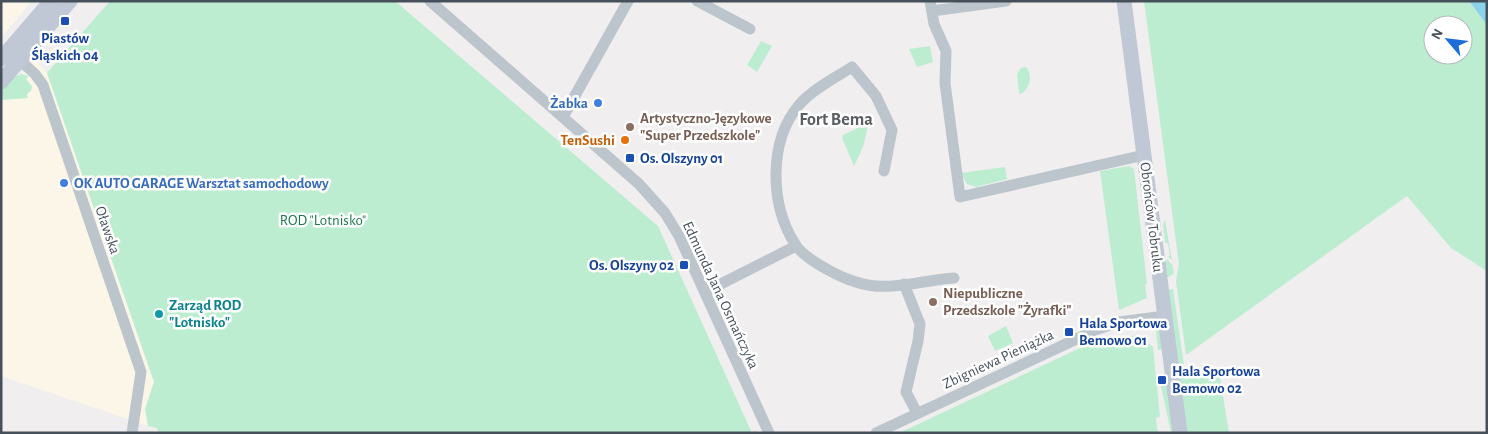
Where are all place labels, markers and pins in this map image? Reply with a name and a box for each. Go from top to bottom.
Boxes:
marker: Piastów Śląskich 04 [59,15,71,27]
place label: Piastów Śląskich 04 [32,31,99,63]
place label: Żabka [550,95,588,111]
marker: Żabka [592,97,604,109]
place label: Artystyczno-Językowe "Super Przedszkole" [640,111,772,143]
marker: Artystyczno-Językowe "Super Przedszkole" [624,121,636,133]
place label: TenSushi [561,133,615,148]
marker: TenSushi [619,134,631,146]
place label: Os. Olszyny 01 [640,151,723,166]
marker: Os. Olszyny 01 [624,152,636,164]
place label: OK AUTO GARAGE Warsztat samochodowy [74,176,329,191]
marker: OK AUTO GARAGE Warsztat samochodowy [58,177,70,189]
place label: Os. Olszyny 02 [589,258,674,273]
marker: Os. Olszyny 02 [678,259,690,271]
place label: Niepubliczne Przedszkole "Żyrafki" [943,286,1072,318]
marker: Niepubliczne Przedszkole "Żyrafki" [927,296,939,308]
place label: Zarząd ROD "Lotnisko" [169,298,242,330]
marker: Zarząd ROD "Lotnisko" [153,308,165,320]
place label: Hala Sportowa Bemowo 01 [1079,316,1167,348]
marker: Hala Sportowa Bemowo 01 [1063,326,1075,338]
place label: Hala Sportowa Bemowo 02 [1172,364,1260,396]
marker: Hala Sportowa Bemowo 02 [1156,374,1168,386]

